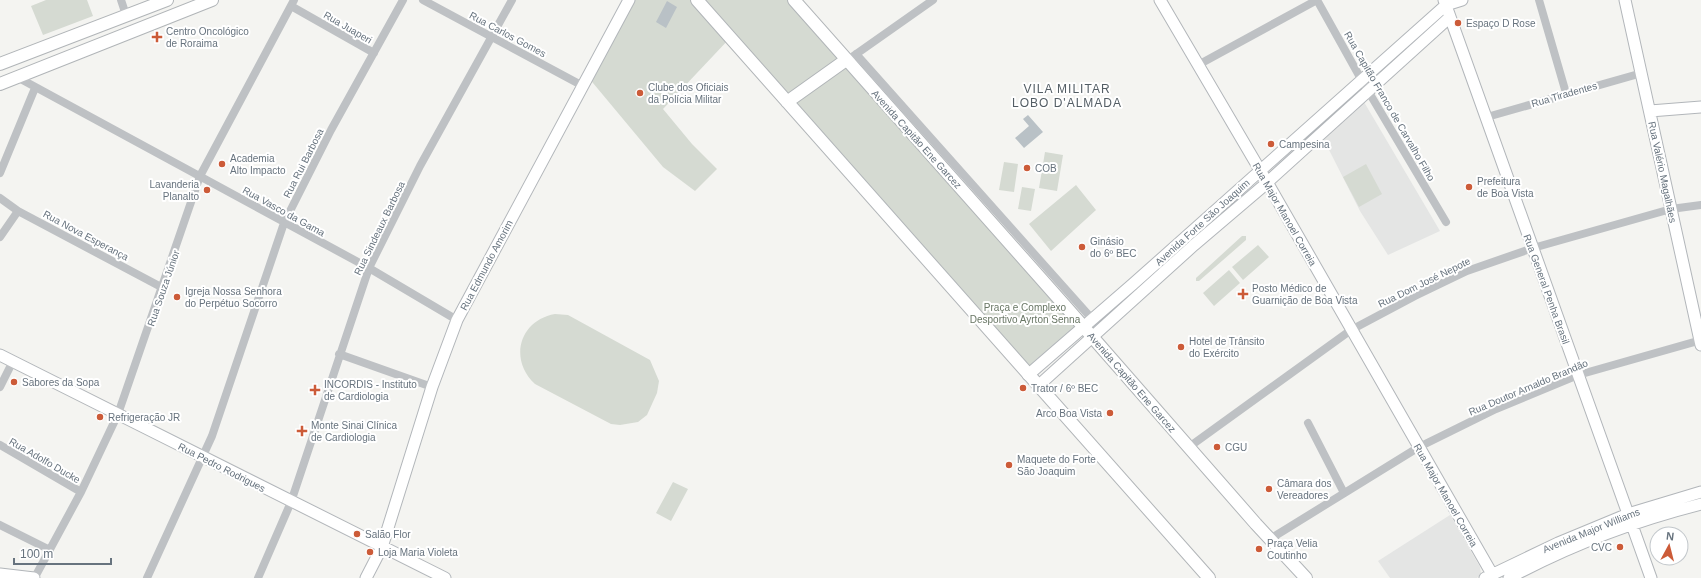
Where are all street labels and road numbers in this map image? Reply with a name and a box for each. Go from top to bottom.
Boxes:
street label: Rua Juaperi [322,9,374,46]
street label: Rua Carlos Gomes [468,10,548,59]
street label: Rua Capitão Franco de Carvalho Filho [1342,30,1437,183]
street label: Rua Tiradentes [1530,80,1598,109]
street label: Avenida Capitão Ene Garcez [869,88,964,191]
street label: Rua Valério Magalhães [1646,120,1679,224]
street label: Rua Rui Barbosa [281,126,326,200]
street label: Rua Major Manoel Correia [1250,161,1319,268]
street label: Avenida Forte São Joaquim [1153,177,1252,268]
street label: Rua Sindeaux Barbosa [352,179,407,277]
street label: Rua Vasco da Gama [241,184,327,239]
street label: Rua Nova Esperança [41,208,131,263]
street label: Rua Edmundo Amorim [458,218,515,312]
street label: Rua General Penha Brasil [1521,233,1572,346]
street label: Rua Souza Júnior [145,248,182,328]
street label: Rua Dom José Nepote [1376,255,1472,310]
street label: Avenida Capitão Ene Garcez [1085,330,1178,435]
street label: Rua Doutor Arnaldo Brandão [1467,357,1590,418]
street label: Rua Adolfo Ducke [7,436,83,485]
street label: Rua Pedro Rodrigues [176,441,267,494]
street label: Rua Major Manoel Correia [1411,442,1480,549]
street label: Avenida Major Williams [1541,506,1641,555]

